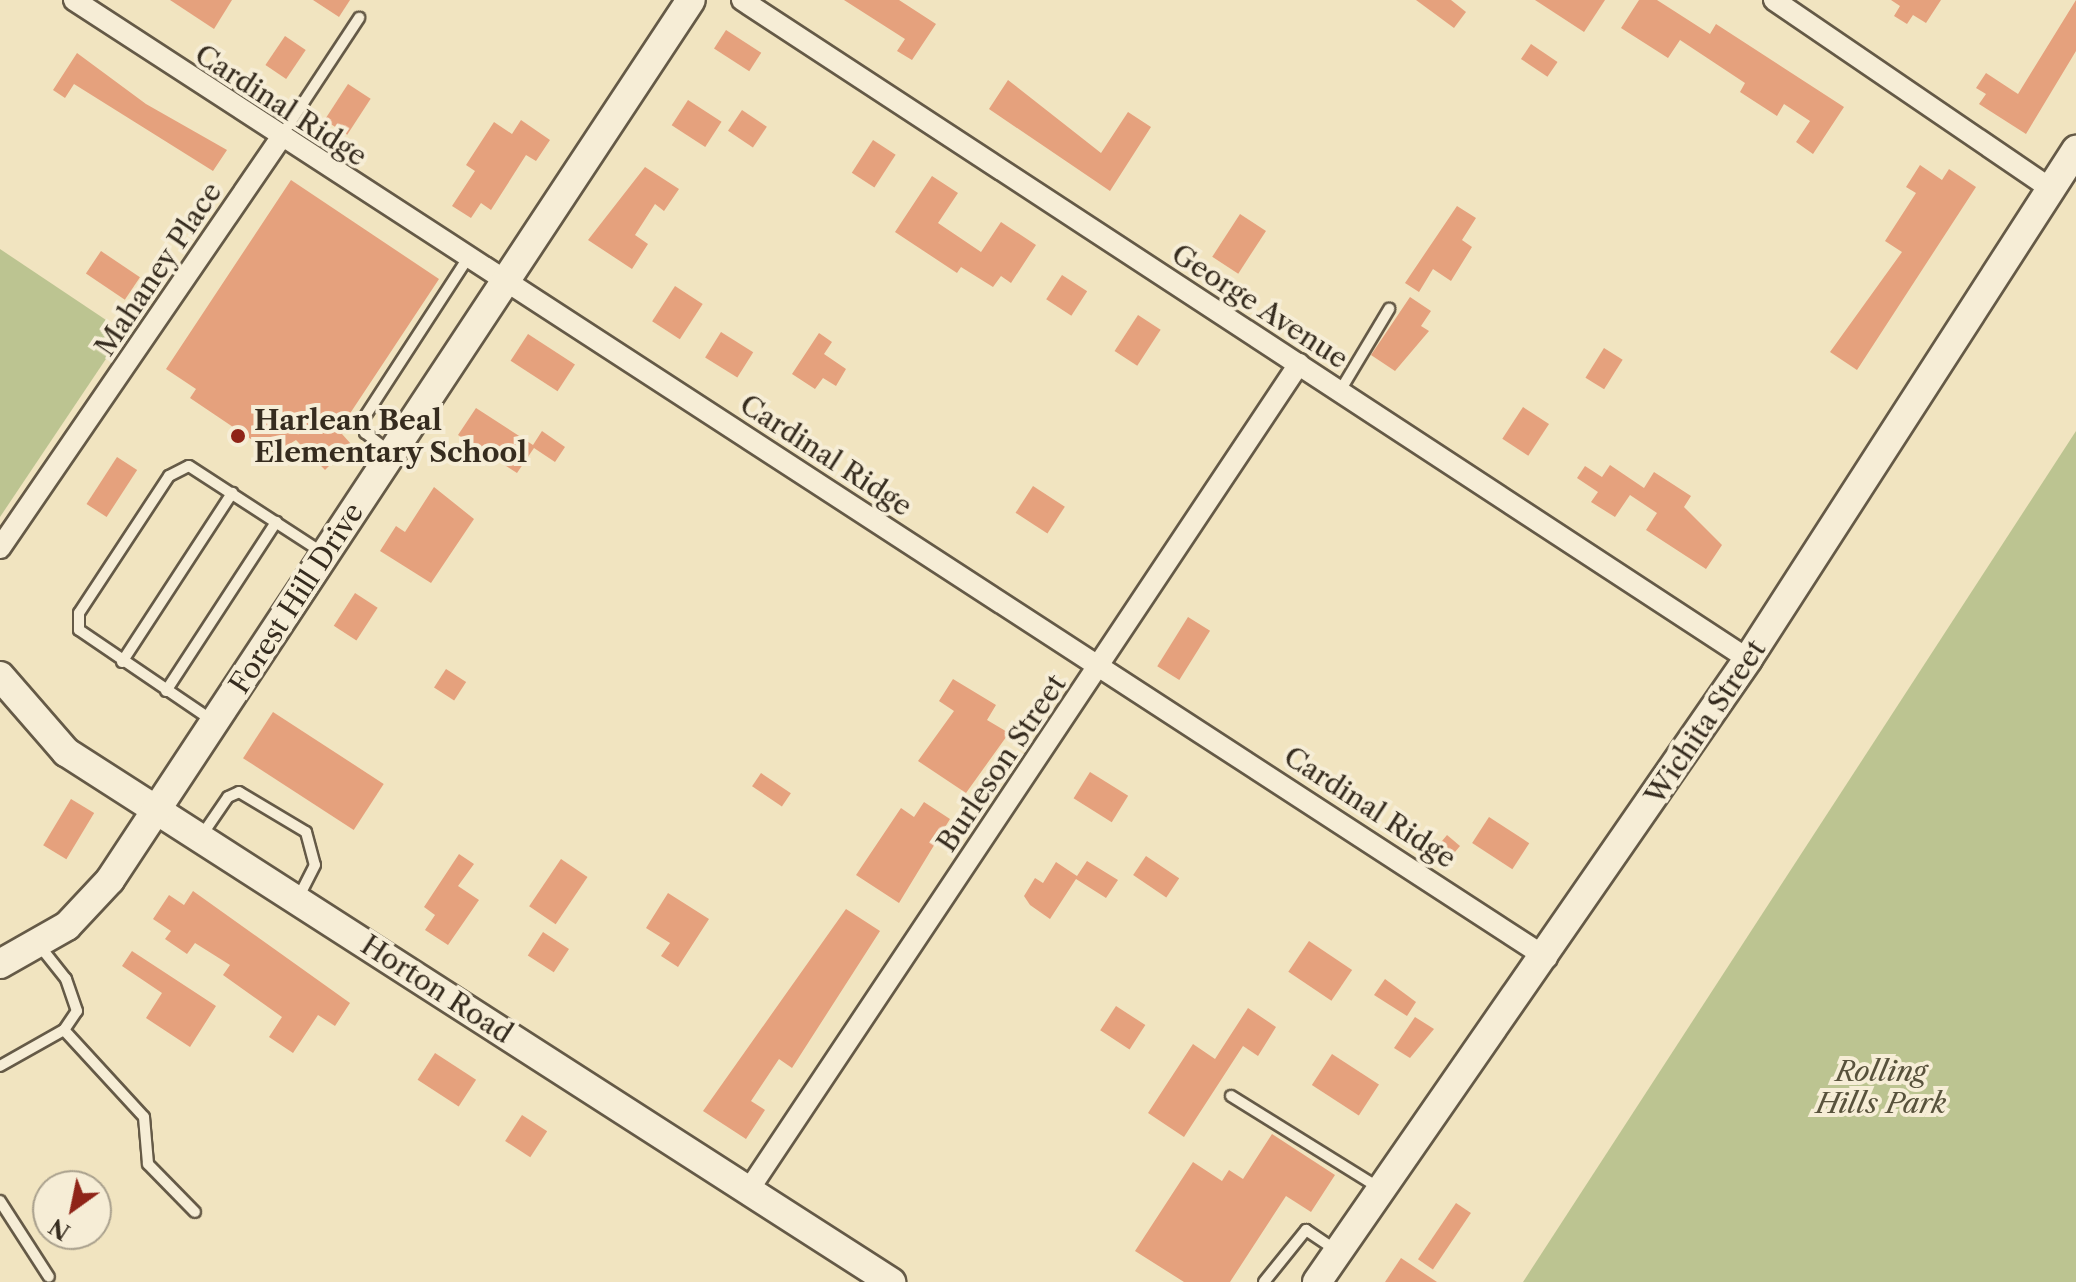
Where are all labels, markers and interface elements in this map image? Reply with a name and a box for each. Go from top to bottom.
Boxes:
street label: Cardinal Ridge [189,37,373,173]
street label: Mahaney Place [87,176,229,362]
street label: George Avenue [1165,236,1355,376]
street label: Cardinal Ridge [734,387,918,523]
place label: Harlean Beal Elementary School [254,403,528,469]
marker: Harlean Beal Elementary School [229,427,247,445]
street label: Forest Hill Drive [222,497,370,699]
street label: Wichita Street [1638,633,1772,811]
street label: Burleson Street [929,668,1073,858]
street label: Cardinal Ridge [1278,739,1462,875]
street label: Horton Road [355,928,519,1050]
park label: Rolling Hills Park [1816,1054,1946,1120]
north arrow [32,1170,112,1250]
text: N [44,1212,75,1245]

